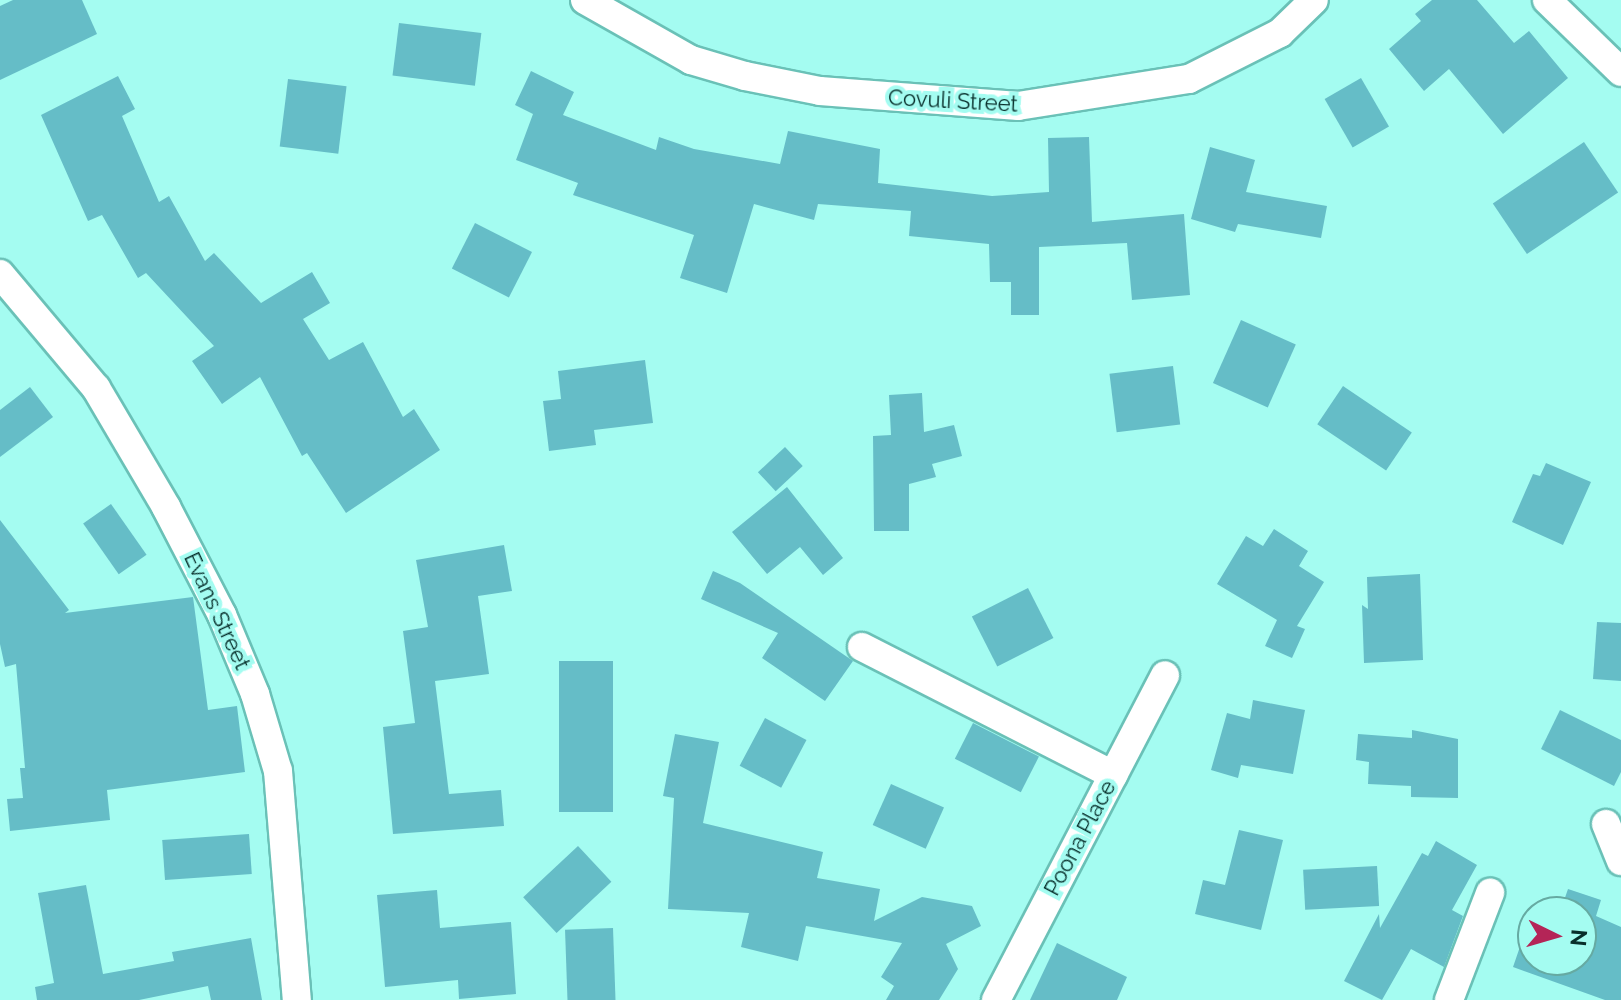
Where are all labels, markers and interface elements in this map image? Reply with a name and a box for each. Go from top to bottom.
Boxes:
street label: Covuli Street [887,84,1019,118]
street label: Evans Street [178,548,256,674]
street label: Poona Place [1039,776,1121,900]
north arrow [1517,896,1597,976]
text: N [1565,928,1593,947]

